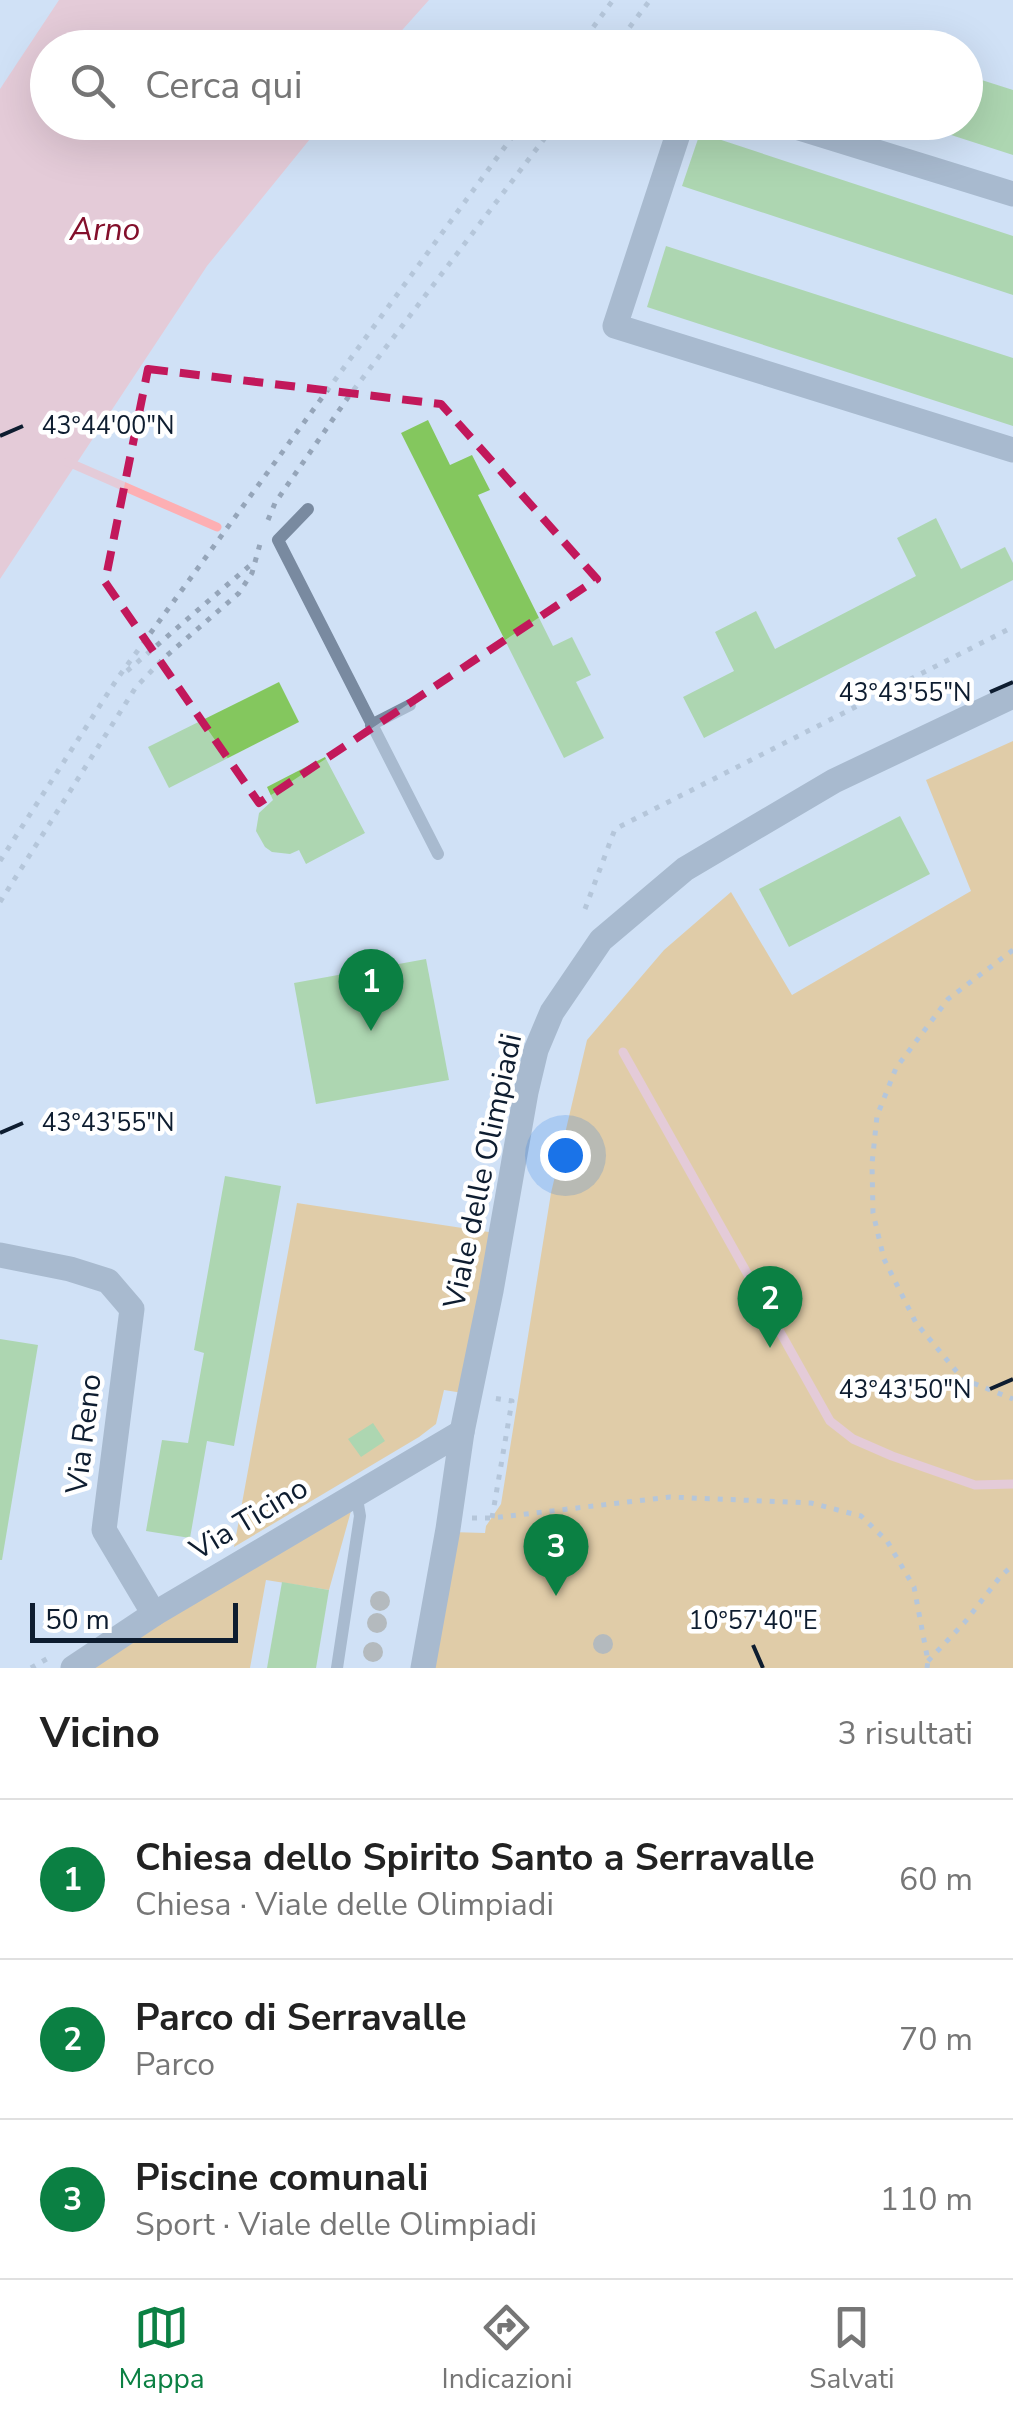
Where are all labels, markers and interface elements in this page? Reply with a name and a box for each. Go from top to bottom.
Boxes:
search box [30,30,983,140]
icon: search [65,58,120,113]
text: Cerca qui [145,60,302,111]
water label: Arno [69,208,140,251]
text: 43°44'00"N [41,409,175,443]
text: 43°43'55"N [838,676,972,710]
pin: 1 [338,948,404,1031]
street label: Viale delle Olimpiadi [434,1030,532,1313]
text: 43°43'55"N [41,1106,175,1140]
your location [540,1130,591,1181]
pin: 2 [738,1266,802,1348]
street label: Via Reno [56,1372,112,1497]
text: 43°43'50"N [838,1373,972,1407]
street label: Via Ticino [182,1468,316,1571]
pin: 3 [524,1514,588,1596]
scale bar [30,1598,238,1642]
text: 50 m [45,1601,110,1639]
text: 10°57'40"E [688,1604,818,1638]
text: Vicino [40,1705,160,1762]
text: 3 risultati [837,1712,973,1755]
text: Chiesa dello Spirito Santo a Serravalle [135,1832,815,1883]
text: 1 [63,1858,82,1901]
text: 60 m [899,1858,973,1901]
text: Chiesa · Viale delle Olimpiadi [135,1883,554,1926]
text: Parco di Serravalle [135,1992,467,2043]
text: 2 [63,2018,82,2061]
text: 70 m [899,2018,973,2061]
text: Parco [135,2043,215,2086]
text: Piscine comunali [135,2152,428,2203]
text: 3 [63,2178,82,2221]
text: 110 m [880,2178,973,2221]
text: Sport · Viale delle Olimpiadi [135,2203,537,2246]
tab: Mappa [118,2300,205,2398]
tab: Indicazioni [441,2300,572,2398]
tab: Salvati [809,2300,895,2398]

